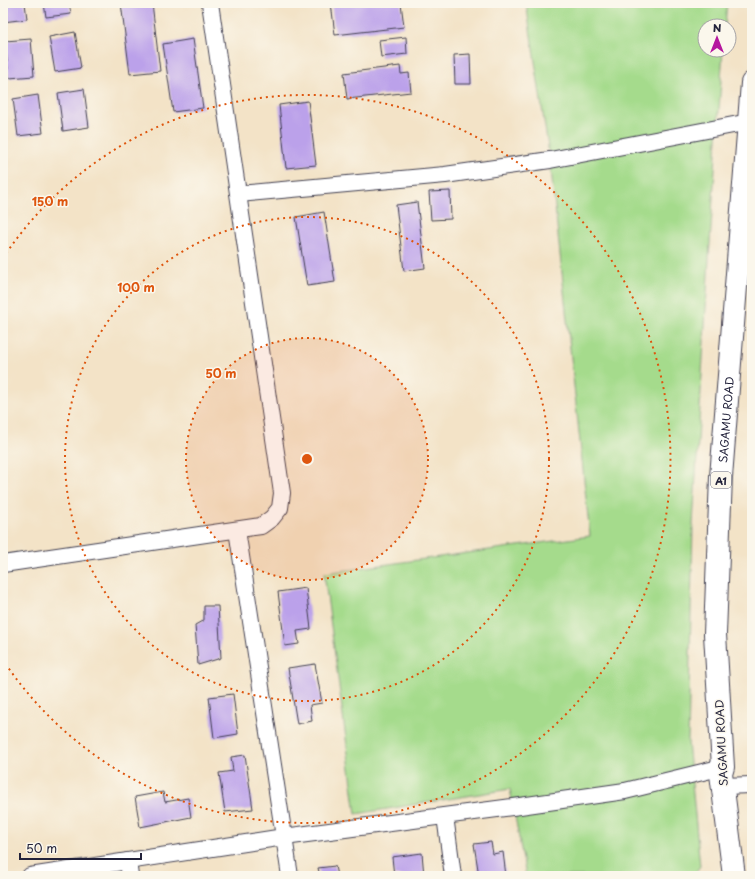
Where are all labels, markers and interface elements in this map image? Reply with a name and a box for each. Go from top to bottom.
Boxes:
north arrow [697,18,737,58]
text: N [713,19,722,36]
text: 150 m [32,192,68,210]
text: 100 m [117,278,155,296]
text: 50 m [205,364,237,382]
street label: SAGAMU ROAD [714,376,737,464]
centre of rings [300,452,314,466]
road number: A1 [711,472,731,488]
street label: SAGAMU ROAD [710,699,732,787]
scale bar [20,835,141,861]
text: 50 m [26,839,57,857]

